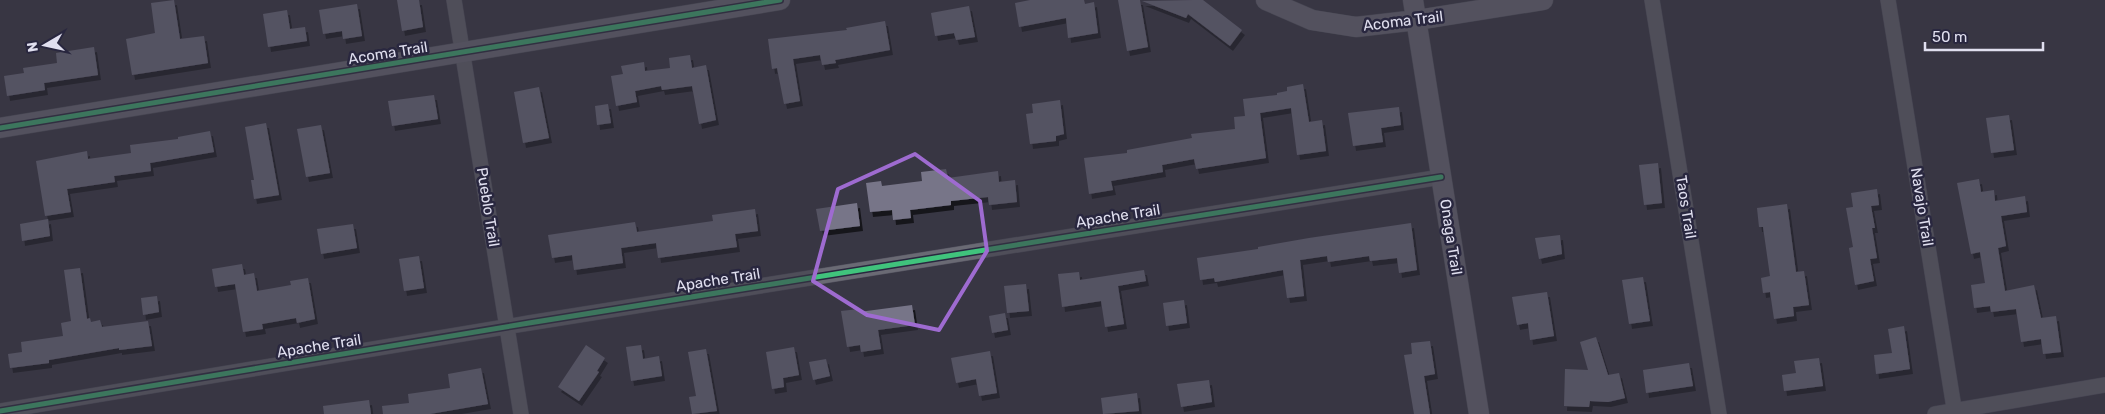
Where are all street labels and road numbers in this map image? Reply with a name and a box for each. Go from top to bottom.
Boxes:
street label: Acoma Trail [1362,7,1444,35]
street label: Acoma Trail [347,38,429,68]
street label: Pueblo Trail [473,166,503,248]
street label: Navajo Trail [1907,166,1937,248]
street label: Taos Trail [1672,174,1700,240]
street label: Onaga Trail [1436,198,1466,276]
street label: Apache Trail [1075,200,1161,232]
street label: Apache Trail [675,264,761,296]
street label: Apache Trail [276,330,362,362]

